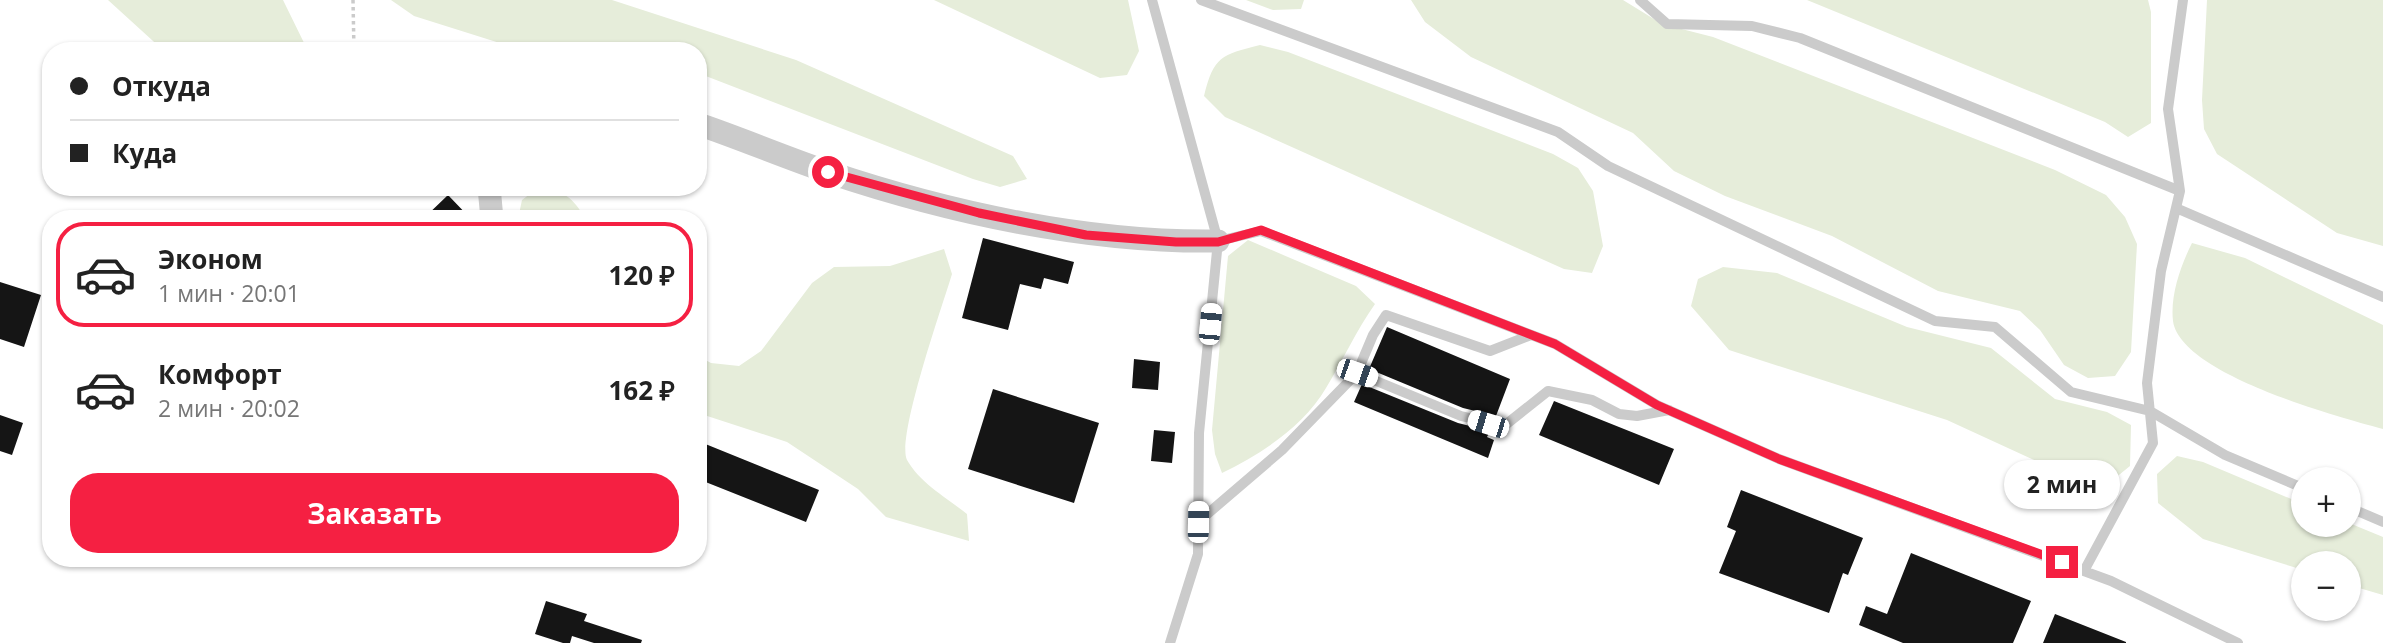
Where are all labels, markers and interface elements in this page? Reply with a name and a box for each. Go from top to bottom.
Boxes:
text: Откуда [112,68,211,104]
text: Куда [112,135,177,171]
route start [812,156,844,188]
text: Эконом [158,241,263,277]
icon: car [74,243,137,306]
text: 120 ₽ [609,257,675,293]
text: 1 мин · 20:01 [158,277,300,309]
car [1198,302,1223,346]
text: Комфорт [158,356,282,392]
car [1334,356,1381,390]
icon: car [74,358,137,421]
text: 162 ₽ [609,372,675,408]
text: 2 мин · 20:02 [158,392,300,424]
car [1465,408,1512,440]
callout: 2 мин [2004,461,2120,510]
map controls [2291,467,2361,621]
button: + [2291,467,2361,537]
text: 2 мин [2027,468,2097,500]
button: Заказать [70,473,679,553]
car [1188,501,1209,543]
route end [2046,546,2078,578]
button: − [2291,551,2361,621]

